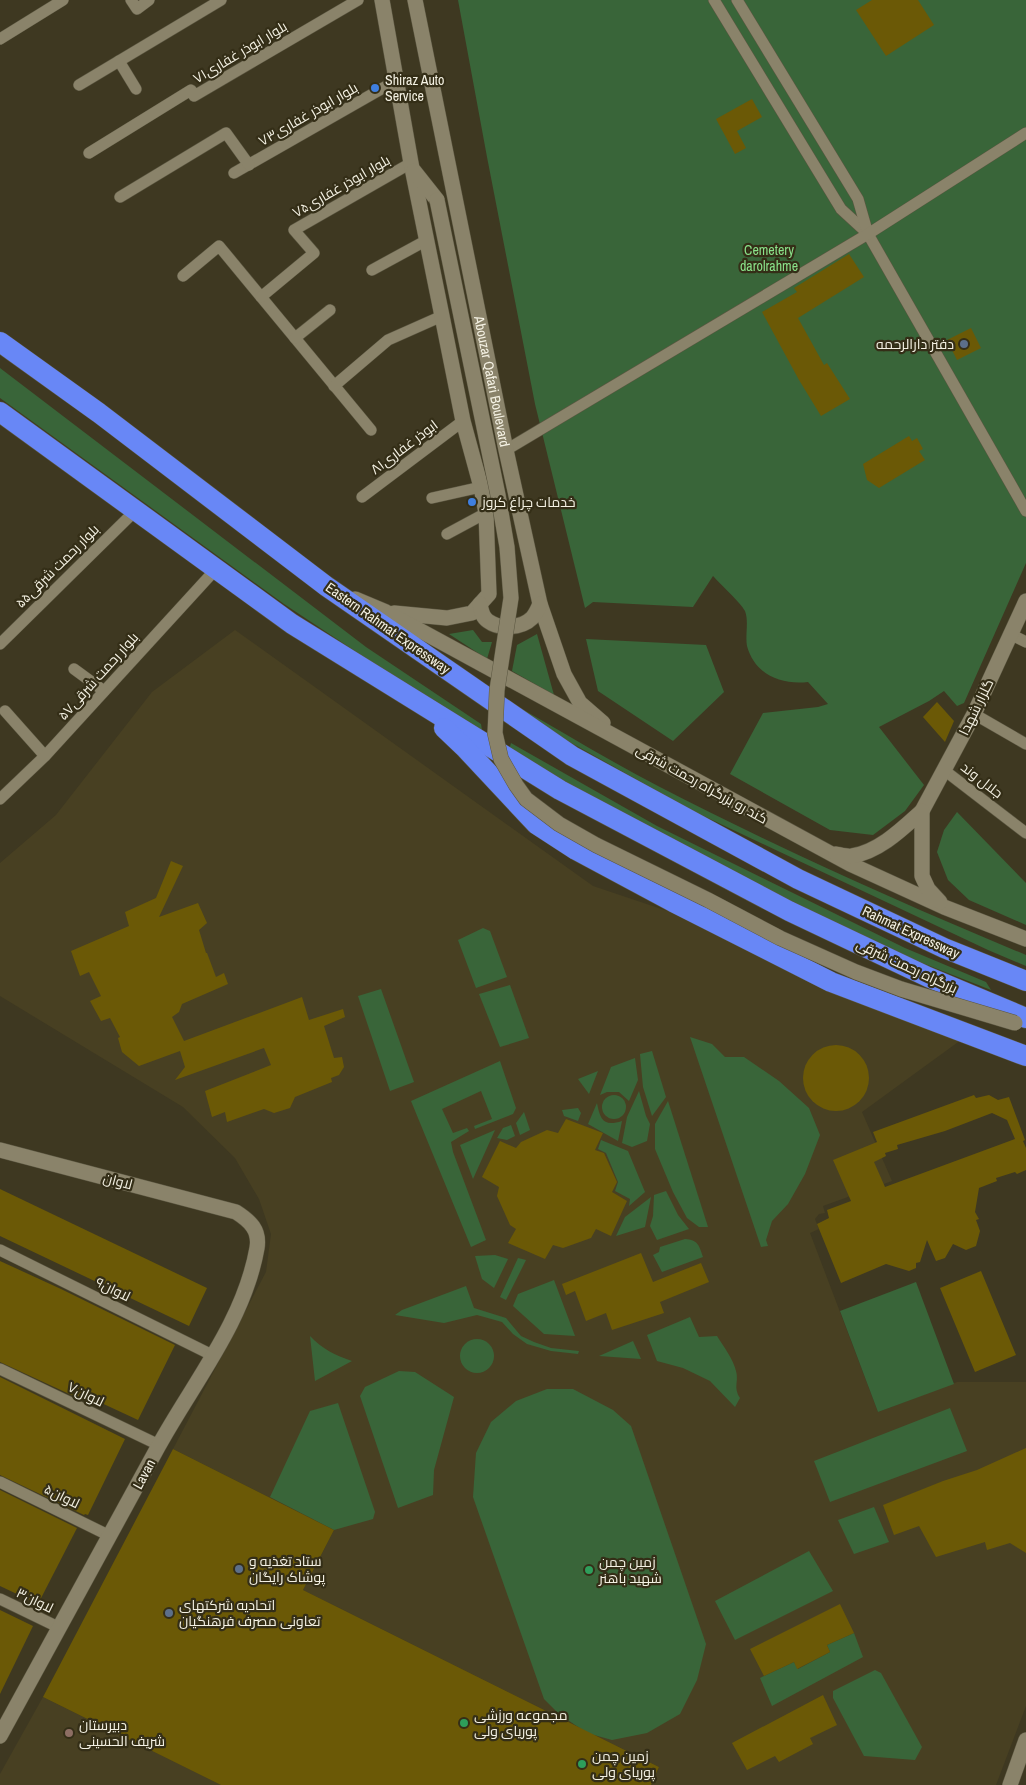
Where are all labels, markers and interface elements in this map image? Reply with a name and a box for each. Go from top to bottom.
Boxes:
street label: بلوار ابوذر غفاری۷۱ [190,17,290,87]
place label: Shiraz Auto Service [385,71,444,105]
street label: بلوار ابوذر غفاری۷۳ [255,78,361,150]
marker: Shiraz Auto Service [369,82,381,94]
street label: بلوار ابوذر غفاری۷۵ [289,151,393,221]
park label: Cemetery darolrahme [740,241,798,275]
street label: Abouzar Qafari Boulevard [470,313,514,448]
place label: دفتر دارالرحمه [876,335,954,353]
marker: دفتر دارالرحمه [958,338,970,350]
street label: ۸۱ابوذر غفاری [367,416,441,478]
place label: خدمات چراغ کروز [481,493,576,512]
marker: خدمات چراغ کروز [466,496,478,508]
street label: بلوار رحمت شرقی۵۵ [11,520,103,612]
street label: Eastern Rahmat Expressway [322,578,454,678]
street label: ۵۷بلوار رحمت شرقی [54,628,142,724]
street label: گلزار شهدا [955,676,997,738]
street label: کند رو بزرگراه رحمت شرقی [633,740,771,828]
street label: جلال وند [957,758,1007,802]
street label: Rahmat Expressway [859,902,963,963]
street label: بزرگراه رحمت شرقی [854,935,960,997]
street label: لاوان [101,1168,135,1194]
street label: ۹لاوان [92,1273,134,1305]
street label: ۷لاوان [65,1377,107,1411]
street label: Lavan [129,1456,159,1492]
street label: ۵لاوان [41,1480,83,1512]
place label: ستاد تغذیه و پوشاک رایگان [249,1552,326,1587]
place label: زمین چمن شهید باهنر [598,1553,662,1587]
marker: ستاد تغذیه و پوشاک رایگان [233,1563,245,1575]
marker: زمین چمن شهید باهنر [583,1564,595,1576]
street label: ۳لاوان [13,1583,57,1617]
place label: اتحادیه شرکتهای تعاونی مصرف فرهنگیان [179,1596,321,1630]
marker: اتحادیه شرکتهای تعاونی مصرف فرهنگیان [163,1607,175,1619]
place label: مجموعه ورزشی پوریای ولی [474,1706,568,1741]
place label: دبیرستان شریف الحسینی [79,1716,165,1750]
marker: مجموعه ورزشی پوریای ولی [458,1717,470,1729]
marker: دبیرستان شریف الحسینی [63,1727,75,1739]
place label: زمین چمن پوریای ولی [592,1747,655,1782]
marker: زمین چمن پوریای ولی [576,1758,588,1770]

